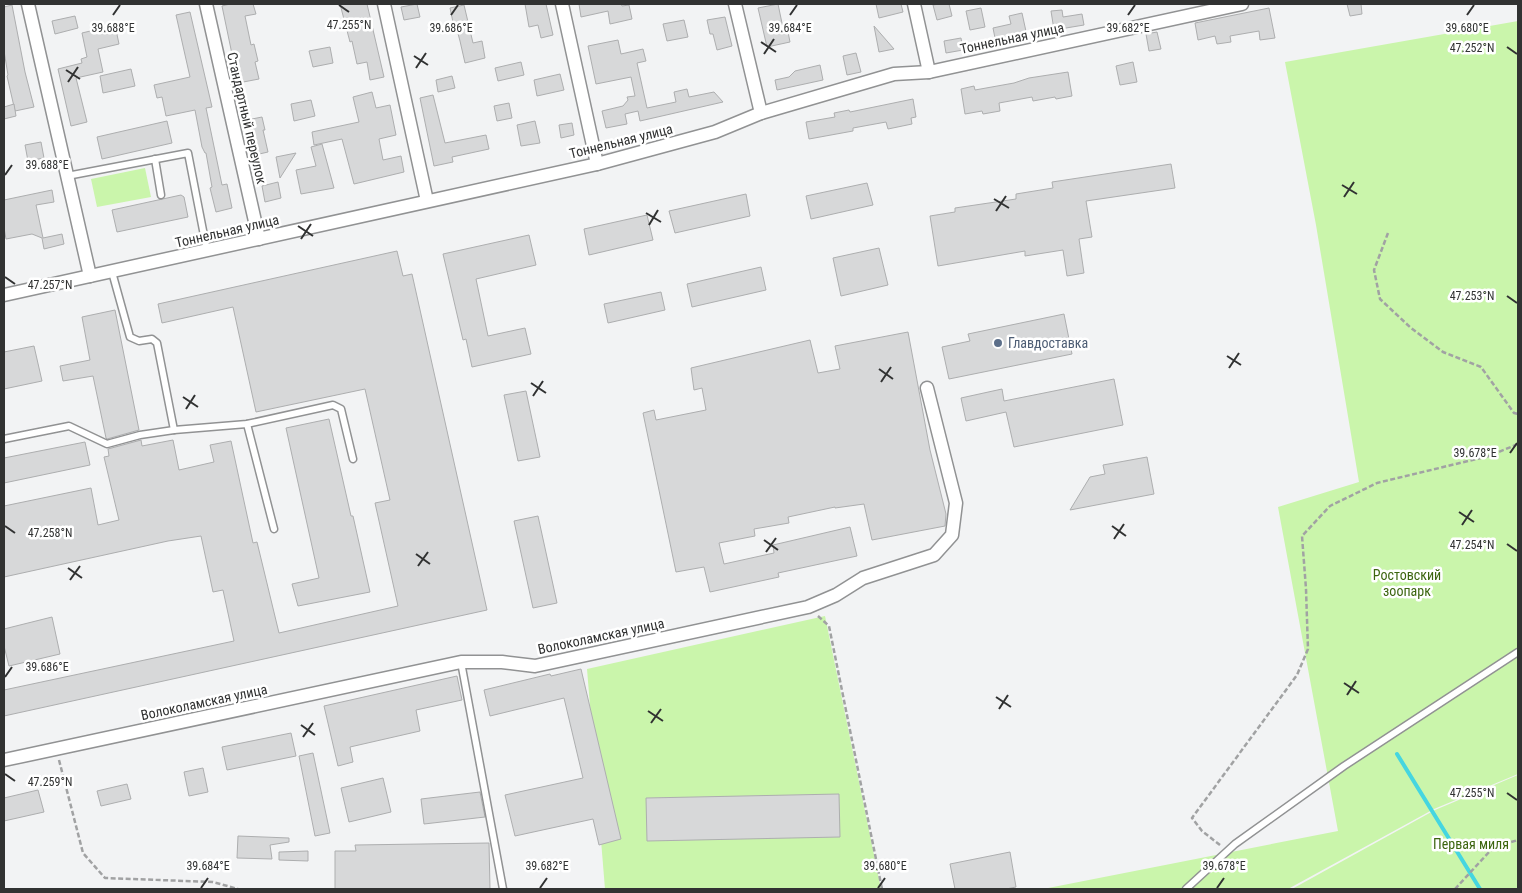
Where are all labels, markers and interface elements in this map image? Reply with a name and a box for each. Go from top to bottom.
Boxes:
text: 47.255°N [327,18,371,32]
street label: Тоннельная улица [959,19,1065,57]
text: 39.688°E [91,21,135,35]
text: 39.686°E [429,21,473,35]
text: 39.684°E [768,21,812,35]
text: 39.682°E [1106,21,1150,35]
text: 39.680°E [1445,21,1489,35]
text: 47.252°N [1450,41,1494,55]
street label: Стандартный переулок [224,51,270,186]
street label: Тоннельная улица [568,120,674,162]
text: 39.688°E [25,158,69,172]
street label: Тоннельная улица [174,211,280,251]
text: 47.257°N [28,278,72,292]
text: 47.253°N [1450,289,1494,303]
place label: Главдоставка [1008,335,1088,351]
marker: Главдоставка [992,337,1004,349]
text: 39.678°E [1453,446,1497,460]
text: 47.258°N [28,526,72,540]
text: 47.254°N [1450,538,1494,552]
park label: Ростовский зоопарк [1373,567,1441,599]
street label: Волоколамская улица [536,615,666,657]
text: 39.686°E [25,660,69,674]
street label: Волоколамская улица [139,681,269,723]
text: 47.259°N [28,775,72,789]
text: 47.255°N [1450,786,1494,800]
park label: Первая миля [1433,836,1509,852]
text: 39.684°E [186,859,230,873]
text: 39.682°E [525,859,569,873]
text: 39.680°E [863,859,907,873]
text: 39.678°E [1202,859,1246,873]

